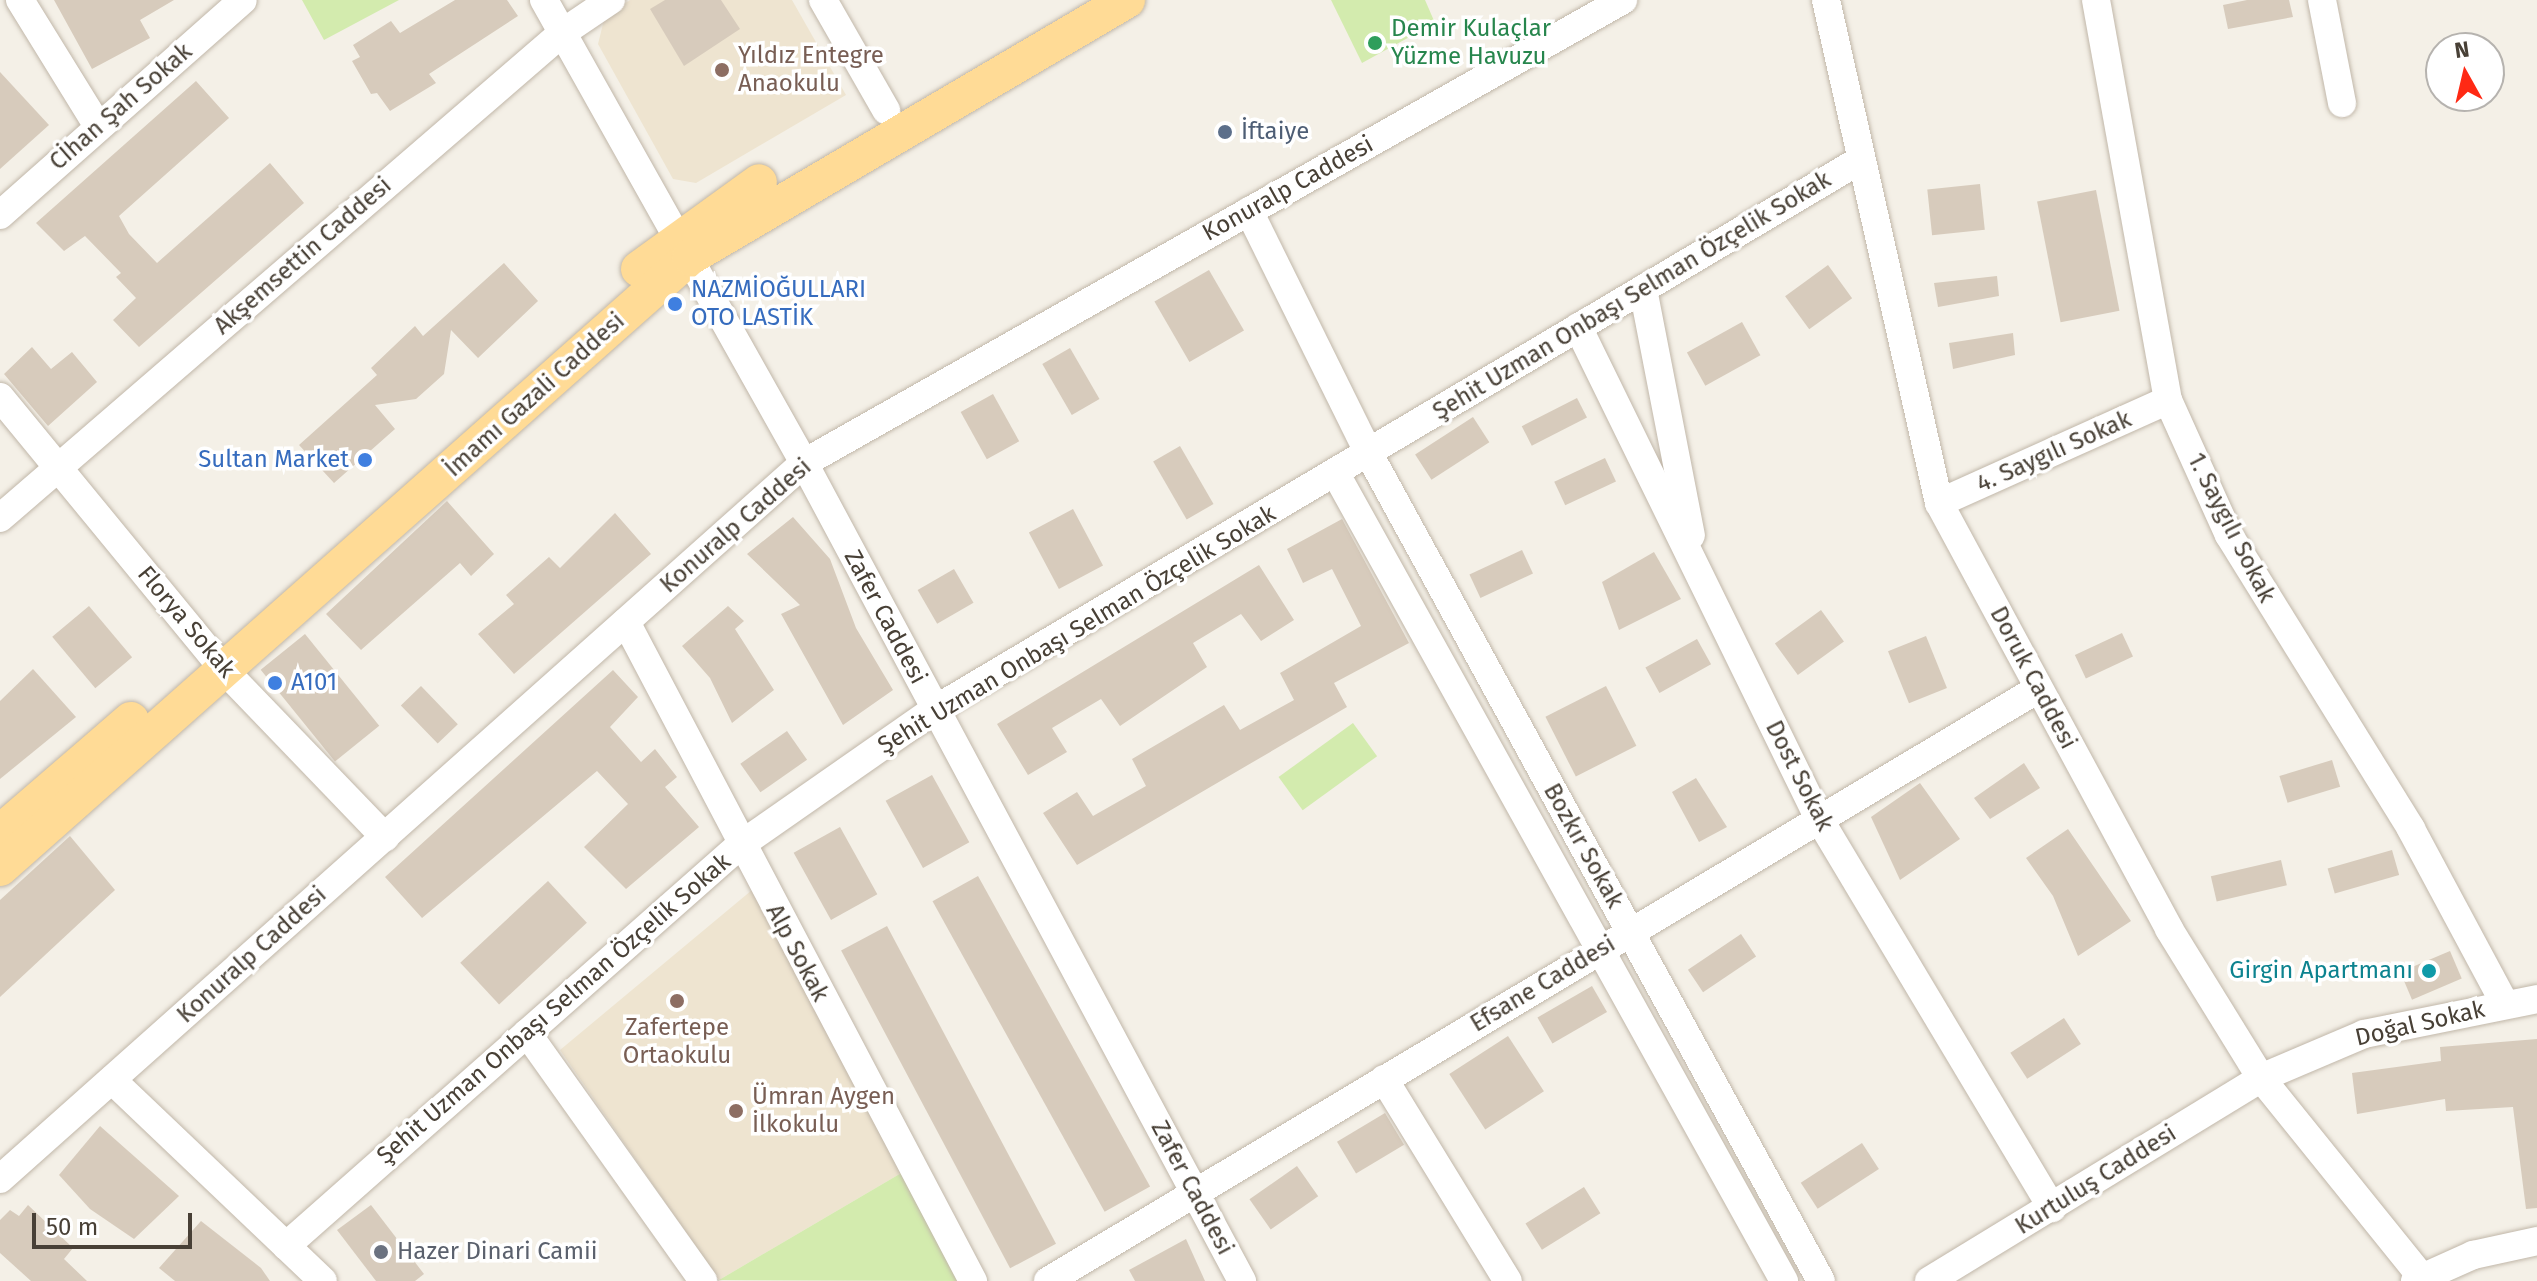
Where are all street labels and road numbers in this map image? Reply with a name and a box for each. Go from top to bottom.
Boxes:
street label: Cİhan Şah Sokak [44,37,198,177]
street label: Konuralp Caddesi [1198,130,1378,248]
street label: Şehit Uzman Onbaşı Selman Özçelik Sokak [1428,165,1836,427]
street label: Akşemsettin Caddesi [208,171,398,341]
street label: İmamı Gazali Caddesi [439,307,631,483]
street label: 4. Saygılı Sokak [1972,405,2136,499]
street label: 1. Saygılı Sokak [2181,448,2281,608]
street label: Konuralp Caddesi [655,453,817,599]
street label: Şehit Uzman Onbaşı Selman Özçelik Sokak [873,499,1281,761]
street label: Zafer Caddesi [838,545,932,689]
street label: Florya Sokak [131,560,241,684]
street label: Doruk Caddesi [1983,602,2083,754]
street label: Dost Sokak [1759,716,1839,836]
street label: Bozkır Sokak [1537,779,1629,913]
street label: Şehit Uzman Onbaşı Selman Özçelik Sokak [371,848,737,1170]
street label: Konuralp Caddesi [171,880,333,1030]
street label: Alp Sokak [759,900,835,1006]
street label: Efsane Caddesi [1465,929,1621,1039]
street label: Doğal Sokak [2352,995,2488,1053]
street label: Zafer Caddesi [1145,1116,1239,1260]
street label: Kurtuluş Caddesi [2010,1119,2182,1241]

